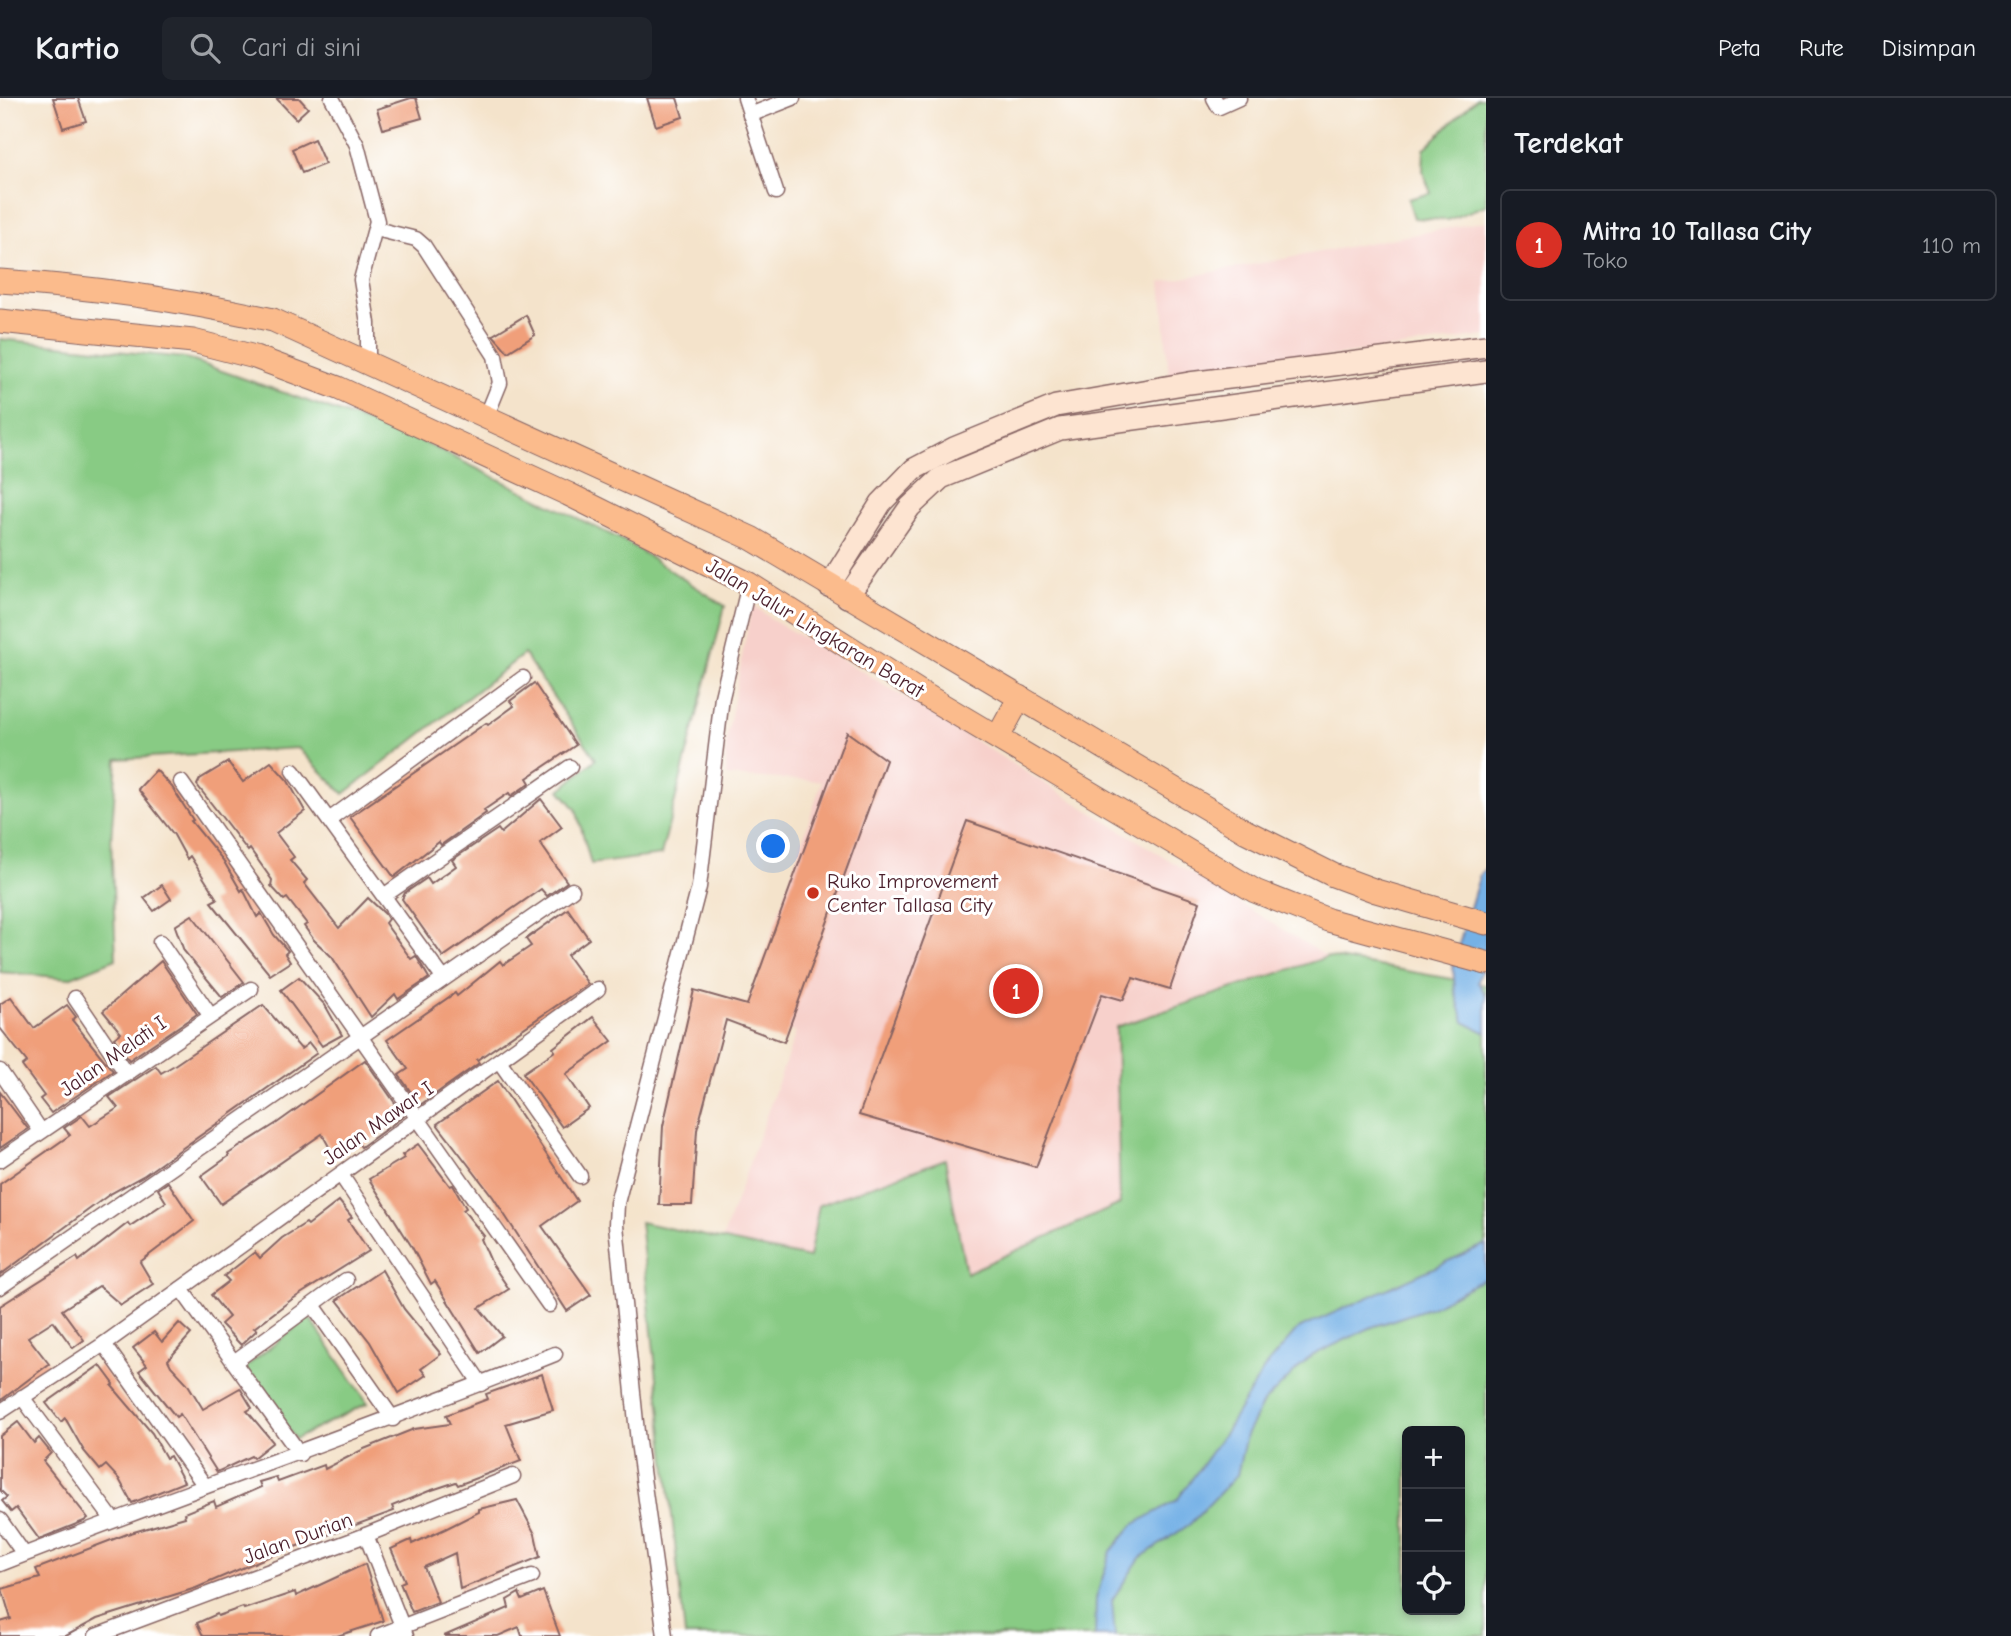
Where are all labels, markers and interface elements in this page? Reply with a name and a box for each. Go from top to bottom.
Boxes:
search box [162,17,652,80]
text: Kartio [35,29,120,67]
icon: search [186,29,224,67]
text: Cari di sini [242,33,361,63]
text: Peta [1718,34,1761,62]
text: Rute [1799,34,1844,62]
text: Disimpan [1882,34,1976,62]
text: Terdekat [1514,126,1623,161]
text: Mitra 10 Tallasa City [1583,217,1811,247]
text: 1 [1534,232,1544,259]
text: 110 m [1922,232,1981,259]
text: Toko [1583,247,1628,274]
street label: Jalan Jalur Lingkaran Barat [702,553,929,703]
your location [756,829,790,863]
place label: Ruko Improvement Center Tallasa City [827,869,999,917]
marker: Ruko Improvement Center Tallasa City [805,885,821,901]
pin: 1 [993,965,1039,1017]
street label: Jalan Melati I [55,1011,171,1101]
street label: Jalan Mawar I [318,1076,438,1170]
map controls [1402,1426,1465,1615]
button: + [1402,1426,1465,1489]
button: − [1402,1489,1465,1552]
street label: Jalan Durian [240,1507,356,1569]
button: locate [1402,1552,1465,1615]

